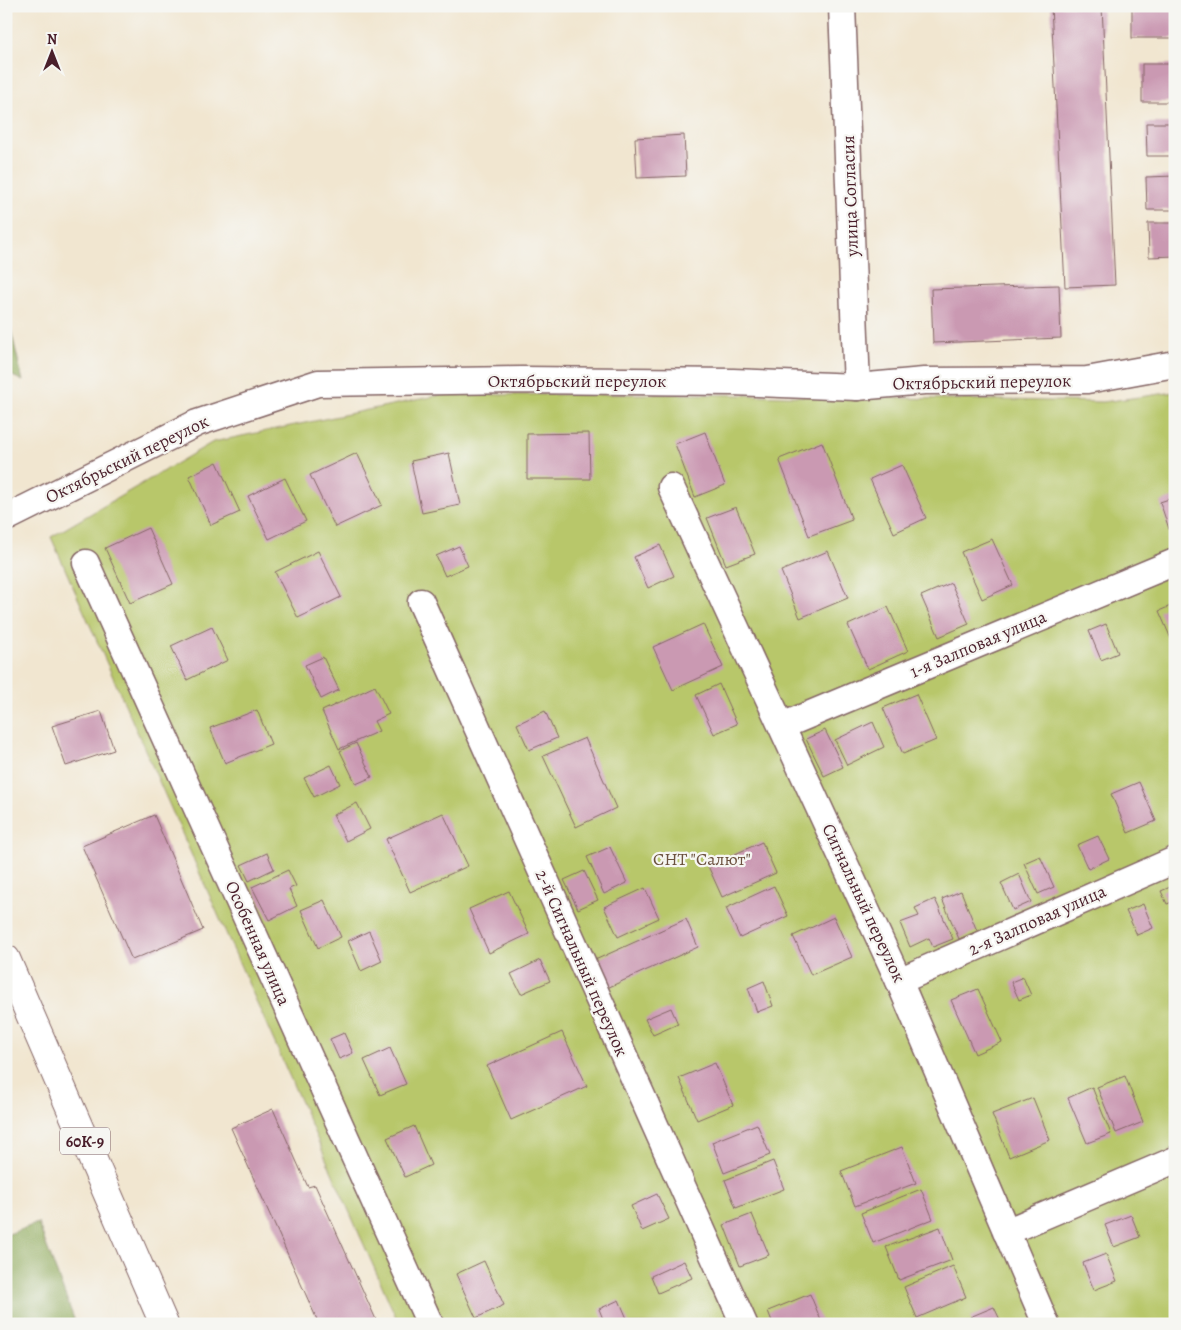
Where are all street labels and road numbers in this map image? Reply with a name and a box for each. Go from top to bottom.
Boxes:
street label: улица Согласия [836,135,864,258]
street label: Октябрьский переулок [892,368,1072,396]
street label: Октябрьский переулок [488,369,666,393]
street label: Октябрьский переулок [41,409,213,509]
street label: 1-я Залповая улица [906,604,1051,684]
street label: Сигнальный переулок [817,820,911,986]
street label: 2-й Сигнальный переулок [530,866,634,1060]
street label: Особенная улица [220,877,297,1010]
street label: 2-я Залповая улица [964,879,1110,961]
road number: 60К-9 [60,1128,110,1154]

